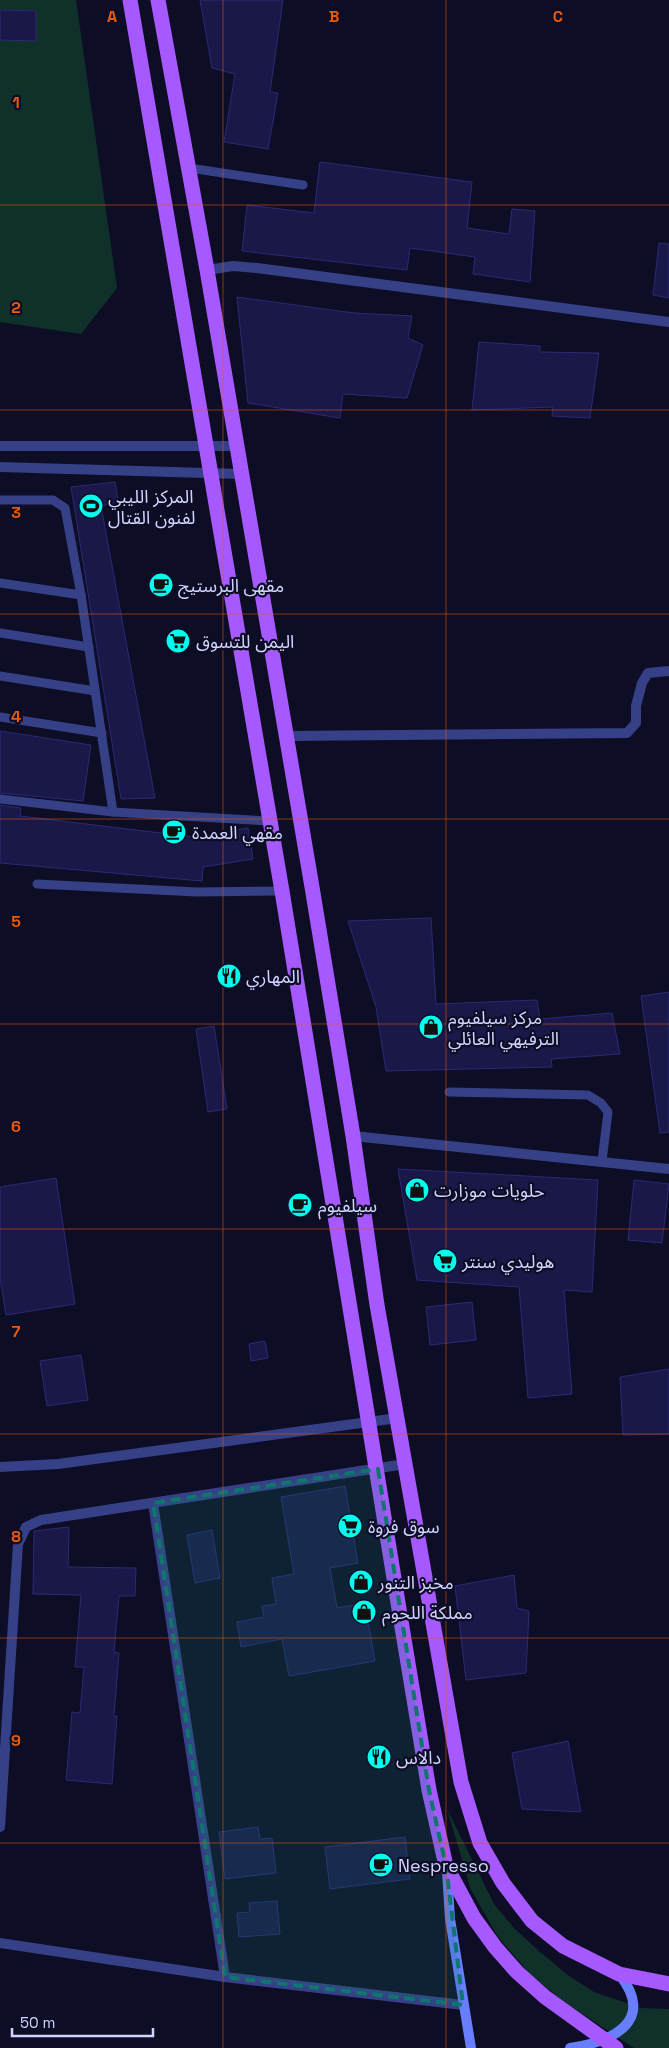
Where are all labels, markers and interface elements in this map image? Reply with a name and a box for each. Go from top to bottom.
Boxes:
text: A [107,6,117,27]
text: B [329,6,339,27]
text: C [553,6,563,27]
text: 1 [12,92,20,113]
text: 2 [11,297,21,318]
place label: المركز الليبي لفنون القتال [108,485,196,529]
sports icon: المركز الليبي لفنون القتال [78,493,104,519]
text: 3 [11,502,21,523]
cafe icon: مقهى البرستيج [148,572,174,598]
place label: مقهى البرستيج [178,574,284,599]
supermarket icon: اليمن للتسوق [165,628,191,654]
place label: اليمن للتسوق [196,630,294,653]
text: 4 [11,706,21,727]
cafe icon: مقهي العمدة [161,819,187,845]
place label: مقهي العمدة [192,821,283,846]
text: 5 [11,911,21,932]
restaurant icon: المهاري [216,963,242,989]
place label: المهاري [246,965,300,990]
place label: مركز سيلفيوم الترفيهي العائلي [448,1006,559,1052]
shop icon: مركز سيلفيوم الترفيهي العائلي [418,1014,444,1040]
text: 6 [11,1116,21,1137]
shop icon: حلويات موزارت [404,1177,430,1203]
place label: حلويات موزارت [434,1179,544,1202]
cafe icon: سيلفيوم [287,1192,313,1218]
place label: سيلفيوم [318,1194,377,1220]
supermarket icon: هوليدي سنتر [432,1248,458,1274]
place label: هوليدي سنتر [461,1250,554,1275]
text: 7 [12,1321,21,1342]
supermarket icon: سوق فروة [337,1513,363,1539]
place label: سوق فروة [368,1515,440,1538]
text: 8 [11,1526,21,1547]
shop icon: مخبز التنور [348,1569,374,1595]
place label: مخبز التنور [377,1571,454,1594]
shop icon: مملكة اللحوم [351,1599,377,1625]
place label: مملكة اللحوم [382,1601,473,1627]
text: 9 [11,1730,21,1751]
restaurant icon: دالاس [366,1744,392,1770]
place label: دالاس [396,1746,441,1769]
cafe icon: Nespresso [368,1852,394,1878]
place label: Nespresso [398,1854,489,1877]
scale bar [12,2006,154,2038]
text: 50 m [20,2013,55,2032]

